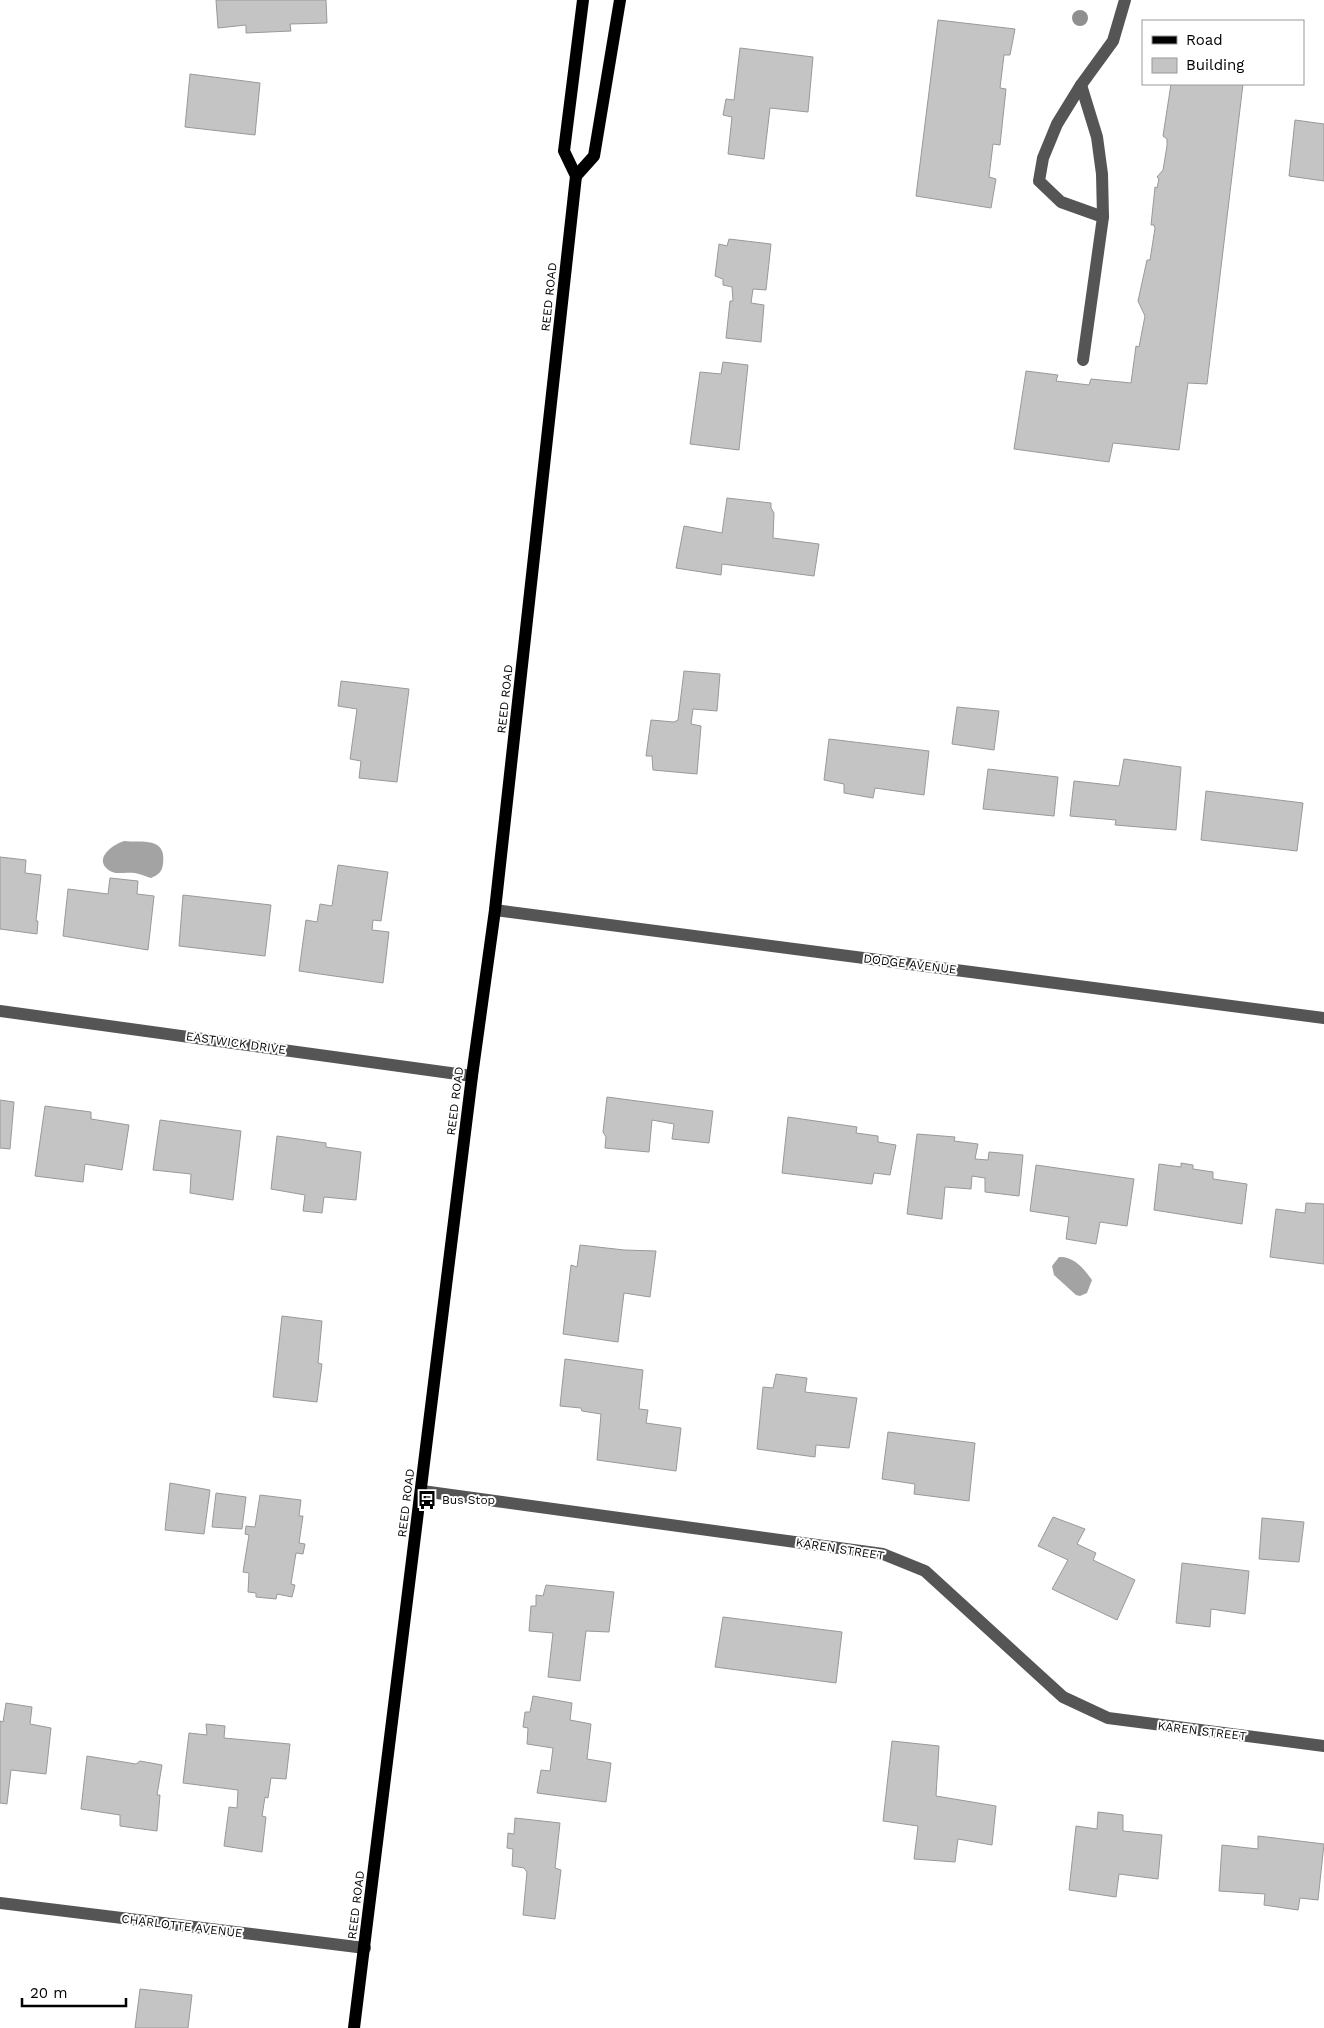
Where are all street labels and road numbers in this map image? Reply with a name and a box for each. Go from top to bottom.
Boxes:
street label: REED ROAD [538,262,560,332]
street label: REED ROAD [494,664,516,734]
street label: DODGE AVENUE [863,951,958,977]
street label: EASTWICK DRIVE [185,1029,287,1057]
street label: REED ROAD [444,1066,466,1136]
street label: REED ROAD [395,1468,417,1538]
street label: KAREN STREET [795,1535,885,1563]
street label: KAREN STREET [1157,1719,1247,1743]
street label: REED ROAD [345,1870,367,1940]
street label: CHARLOTTE AVENUE [121,1912,244,1940]

